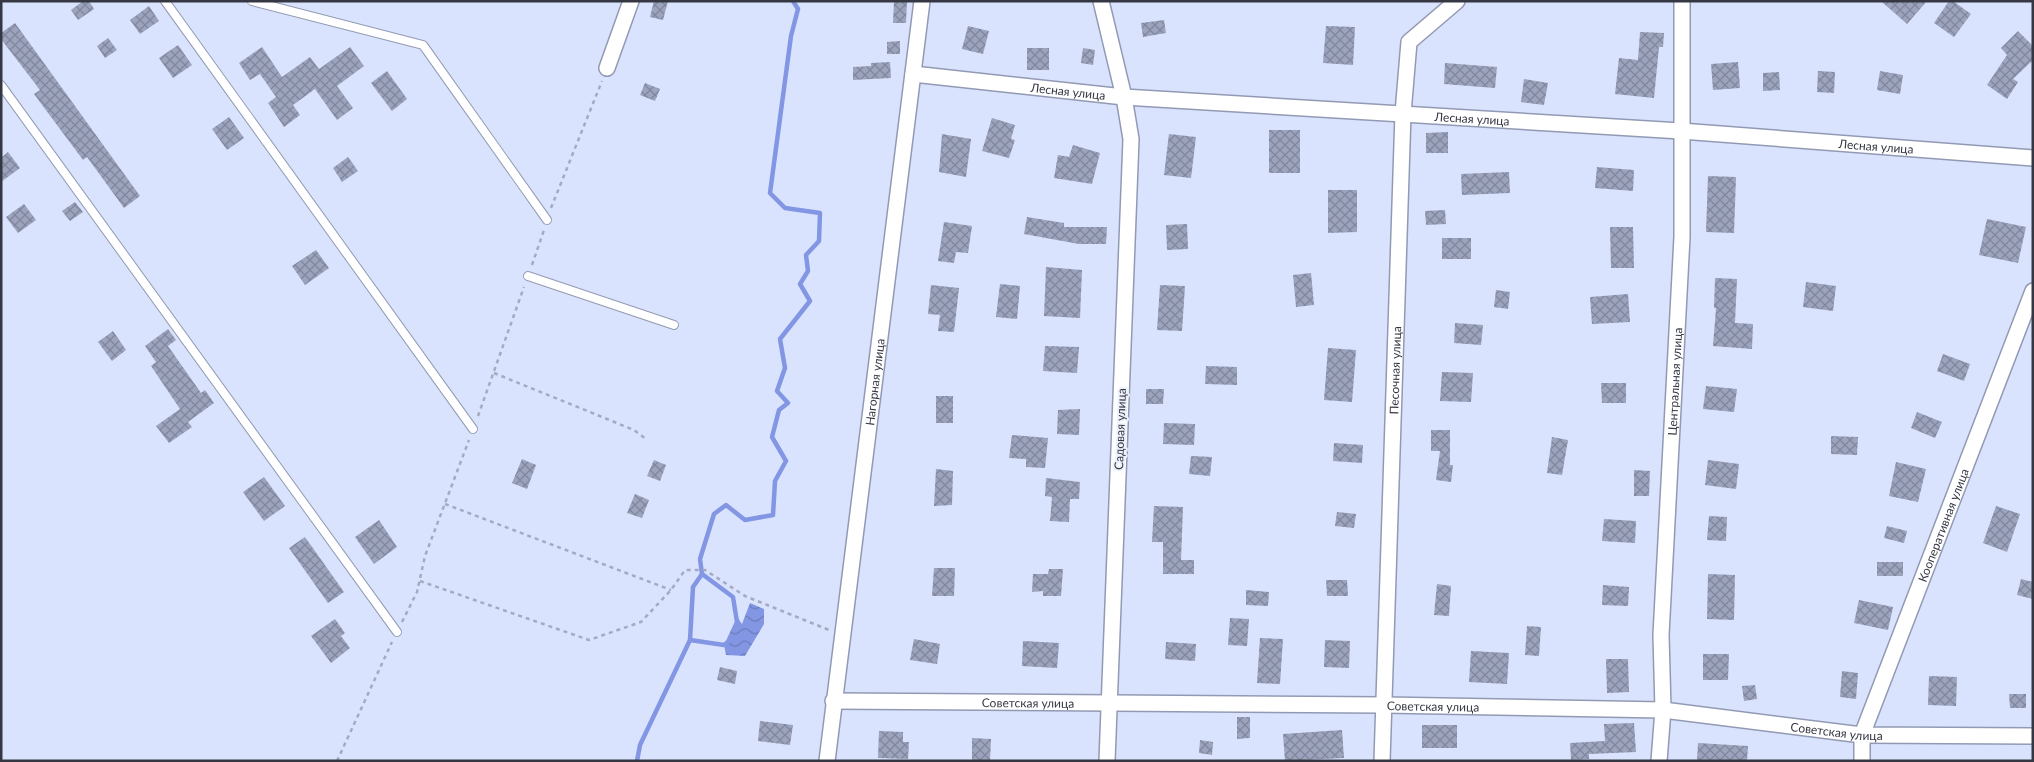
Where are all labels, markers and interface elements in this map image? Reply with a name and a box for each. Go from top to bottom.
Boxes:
street label: Лесная улица [1029,79,1106,102]
street label: Лесная улица [1433,108,1510,128]
street label: Лесная улица [1837,136,1914,156]
street label: Песочная улица [1386,326,1404,415]
street label: Центральная улица [1664,327,1685,436]
street label: Нагорная улица [861,337,887,426]
street label: Садовая улица [1111,388,1129,470]
street label: Кооперативная улица [1914,466,1972,584]
street label: Советская улица [982,695,1074,710]
street label: Советская улица [1387,698,1479,714]
street label: Советская улица [1790,719,1883,743]

